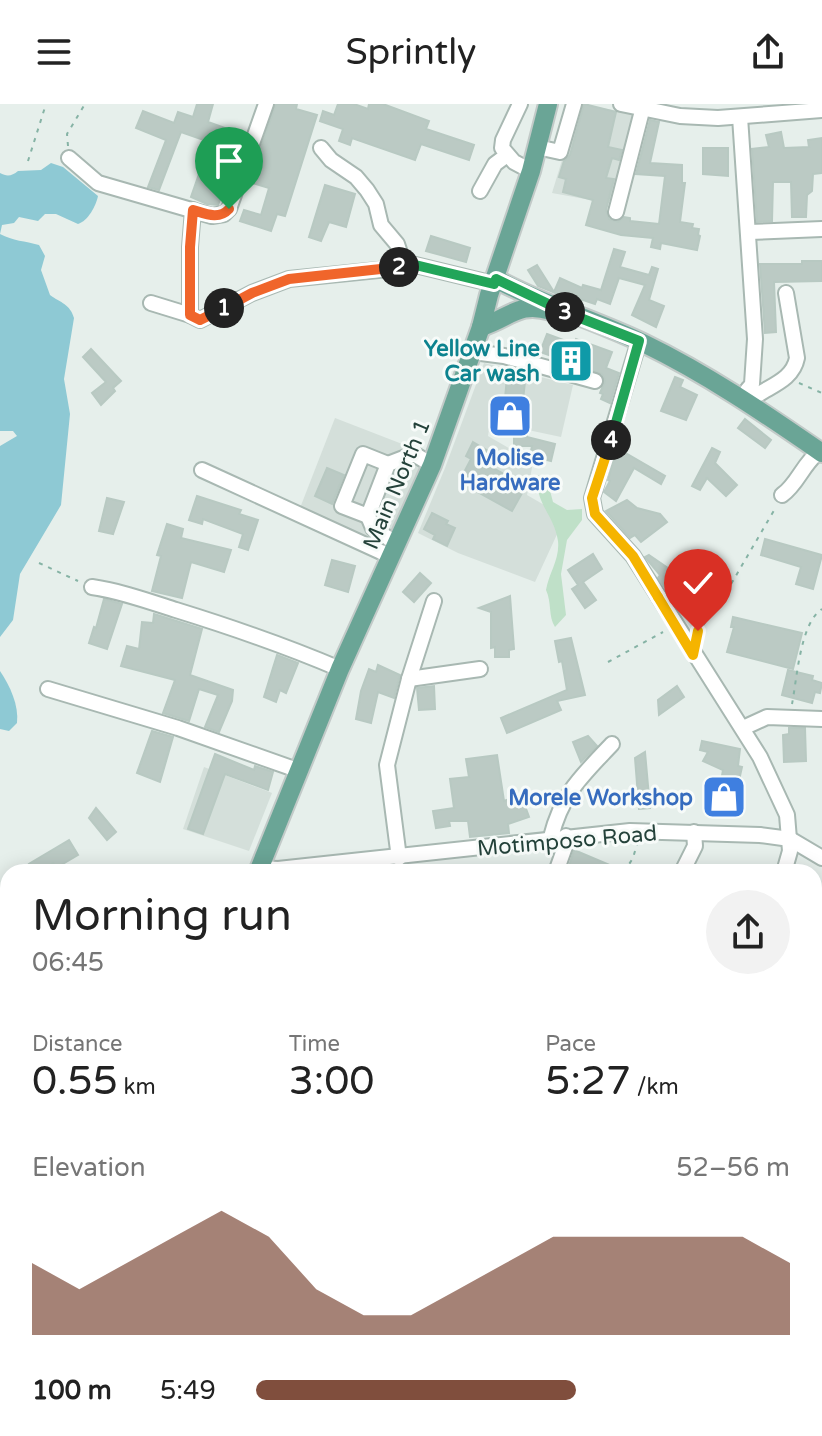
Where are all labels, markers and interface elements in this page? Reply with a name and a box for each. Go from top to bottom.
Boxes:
icon: menu [32,30,76,74]
icon: share [746,30,790,74]
text: Sprintly [346,31,476,74]
pin [195,127,263,209]
icon: arrive [207,139,251,183]
pin: 2 [379,247,419,287]
text: 2 [392,254,406,280]
pin: 1 [204,288,244,328]
pin: 3 [545,292,585,332]
text: 1 [217,295,231,321]
text: 3 [558,299,572,325]
place label: Yellow Line Car wash [424,336,540,387]
building icon: Yellow Line Car wash [547,337,595,385]
shop icon: Molise Hardware [486,392,534,440]
street label: Main North 1 [358,415,436,553]
pin: 4 [591,420,631,460]
text: 4 [604,427,618,453]
place label: Molise Hardware [459,445,561,496]
pin [664,549,732,631]
icon: check [676,561,720,605]
shop icon: Morele Workshop [700,773,748,821]
place label: Morele Workshop [508,785,693,811]
street label: Motimposo Road [476,820,658,862]
text: Morning run [32,890,292,943]
button: share [706,890,790,974]
text: 06:45 [32,947,104,978]
text: Distance [32,1031,123,1057]
text: Time [289,1031,340,1057]
text: Pace [545,1031,596,1057]
text: 0.55 [32,1057,118,1105]
text: 3:00 [289,1057,374,1105]
text: 5:27 [545,1057,631,1105]
text: km [118,1074,156,1100]
text: /km [631,1074,679,1100]
text: Elevation [32,1152,146,1183]
text: 52–56 m [676,1152,790,1183]
text: 100 m [32,1375,112,1406]
text: 5:49 [160,1375,216,1406]

